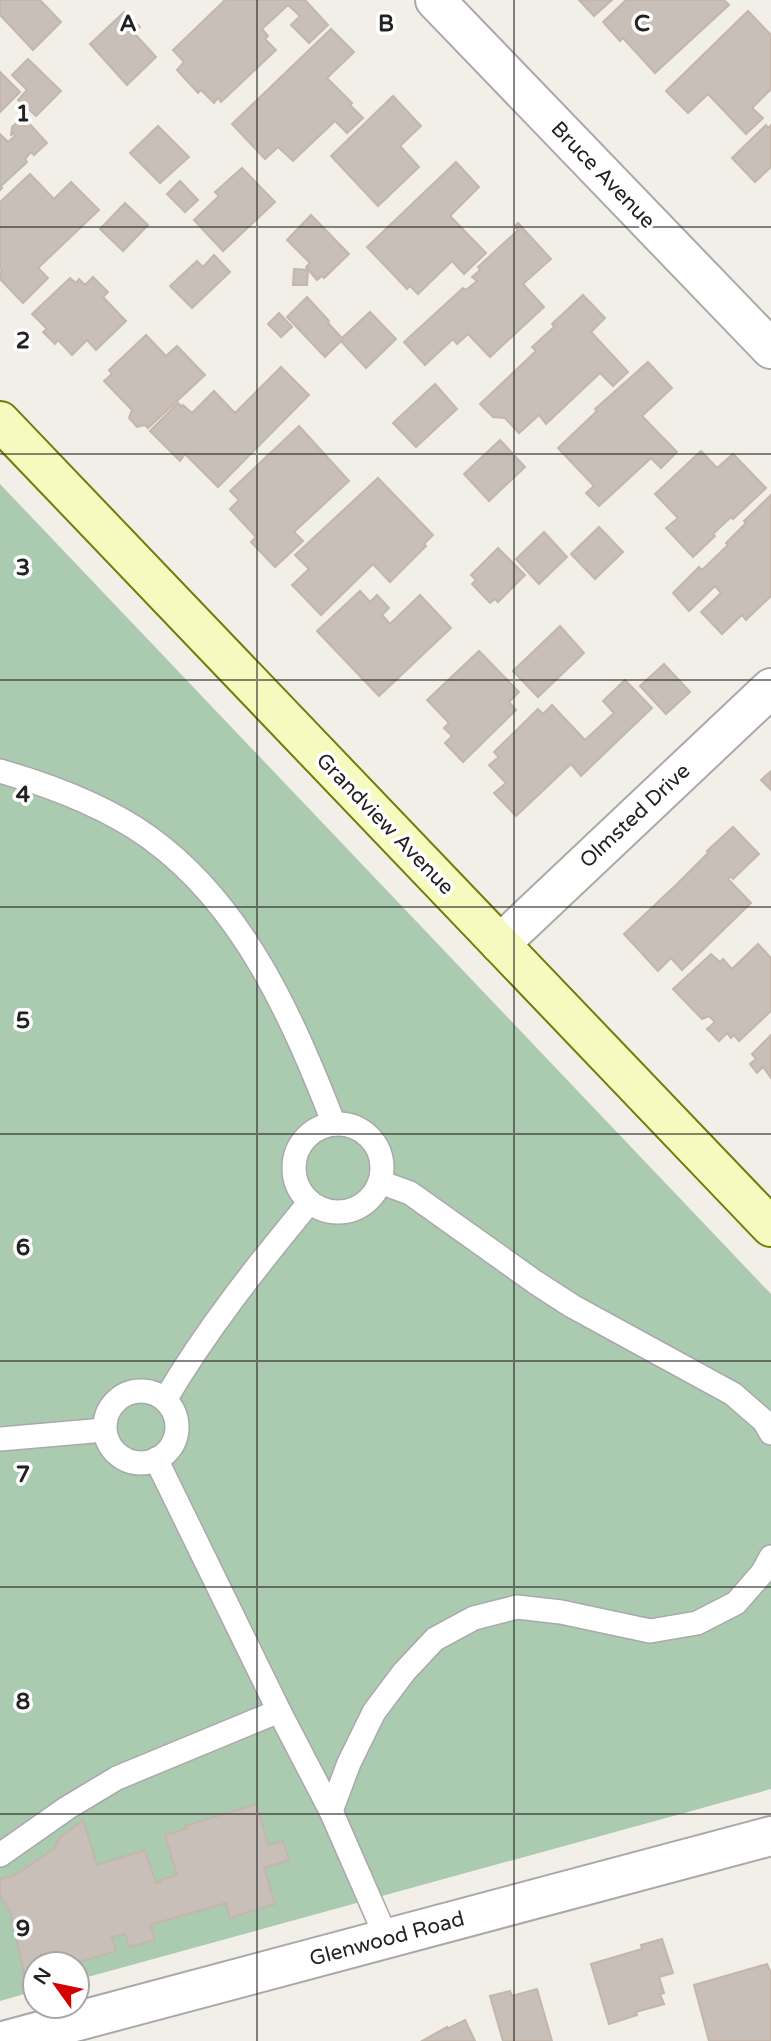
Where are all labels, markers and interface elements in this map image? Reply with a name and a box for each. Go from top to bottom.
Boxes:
text: A [119,10,137,38]
text: B [378,10,394,38]
text: C [634,10,650,38]
text: 1 [16,100,30,128]
street label: Bruce Avenue [546,116,660,234]
text: 2 [16,327,30,355]
text: 3 [16,554,30,582]
street label: Grandview Avenue [311,748,459,900]
street label: Olmsted Drive [575,759,695,873]
text: 4 [16,781,31,809]
text: 5 [16,1007,30,1035]
text: 6 [16,1234,30,1262]
text: 7 [16,1461,30,1489]
text: 8 [16,1688,30,1716]
street label: Glenwood Road [307,1906,467,1972]
text: 9 [16,1915,30,1943]
north arrow [21,1950,91,2020]
text: N [29,1964,56,1989]

